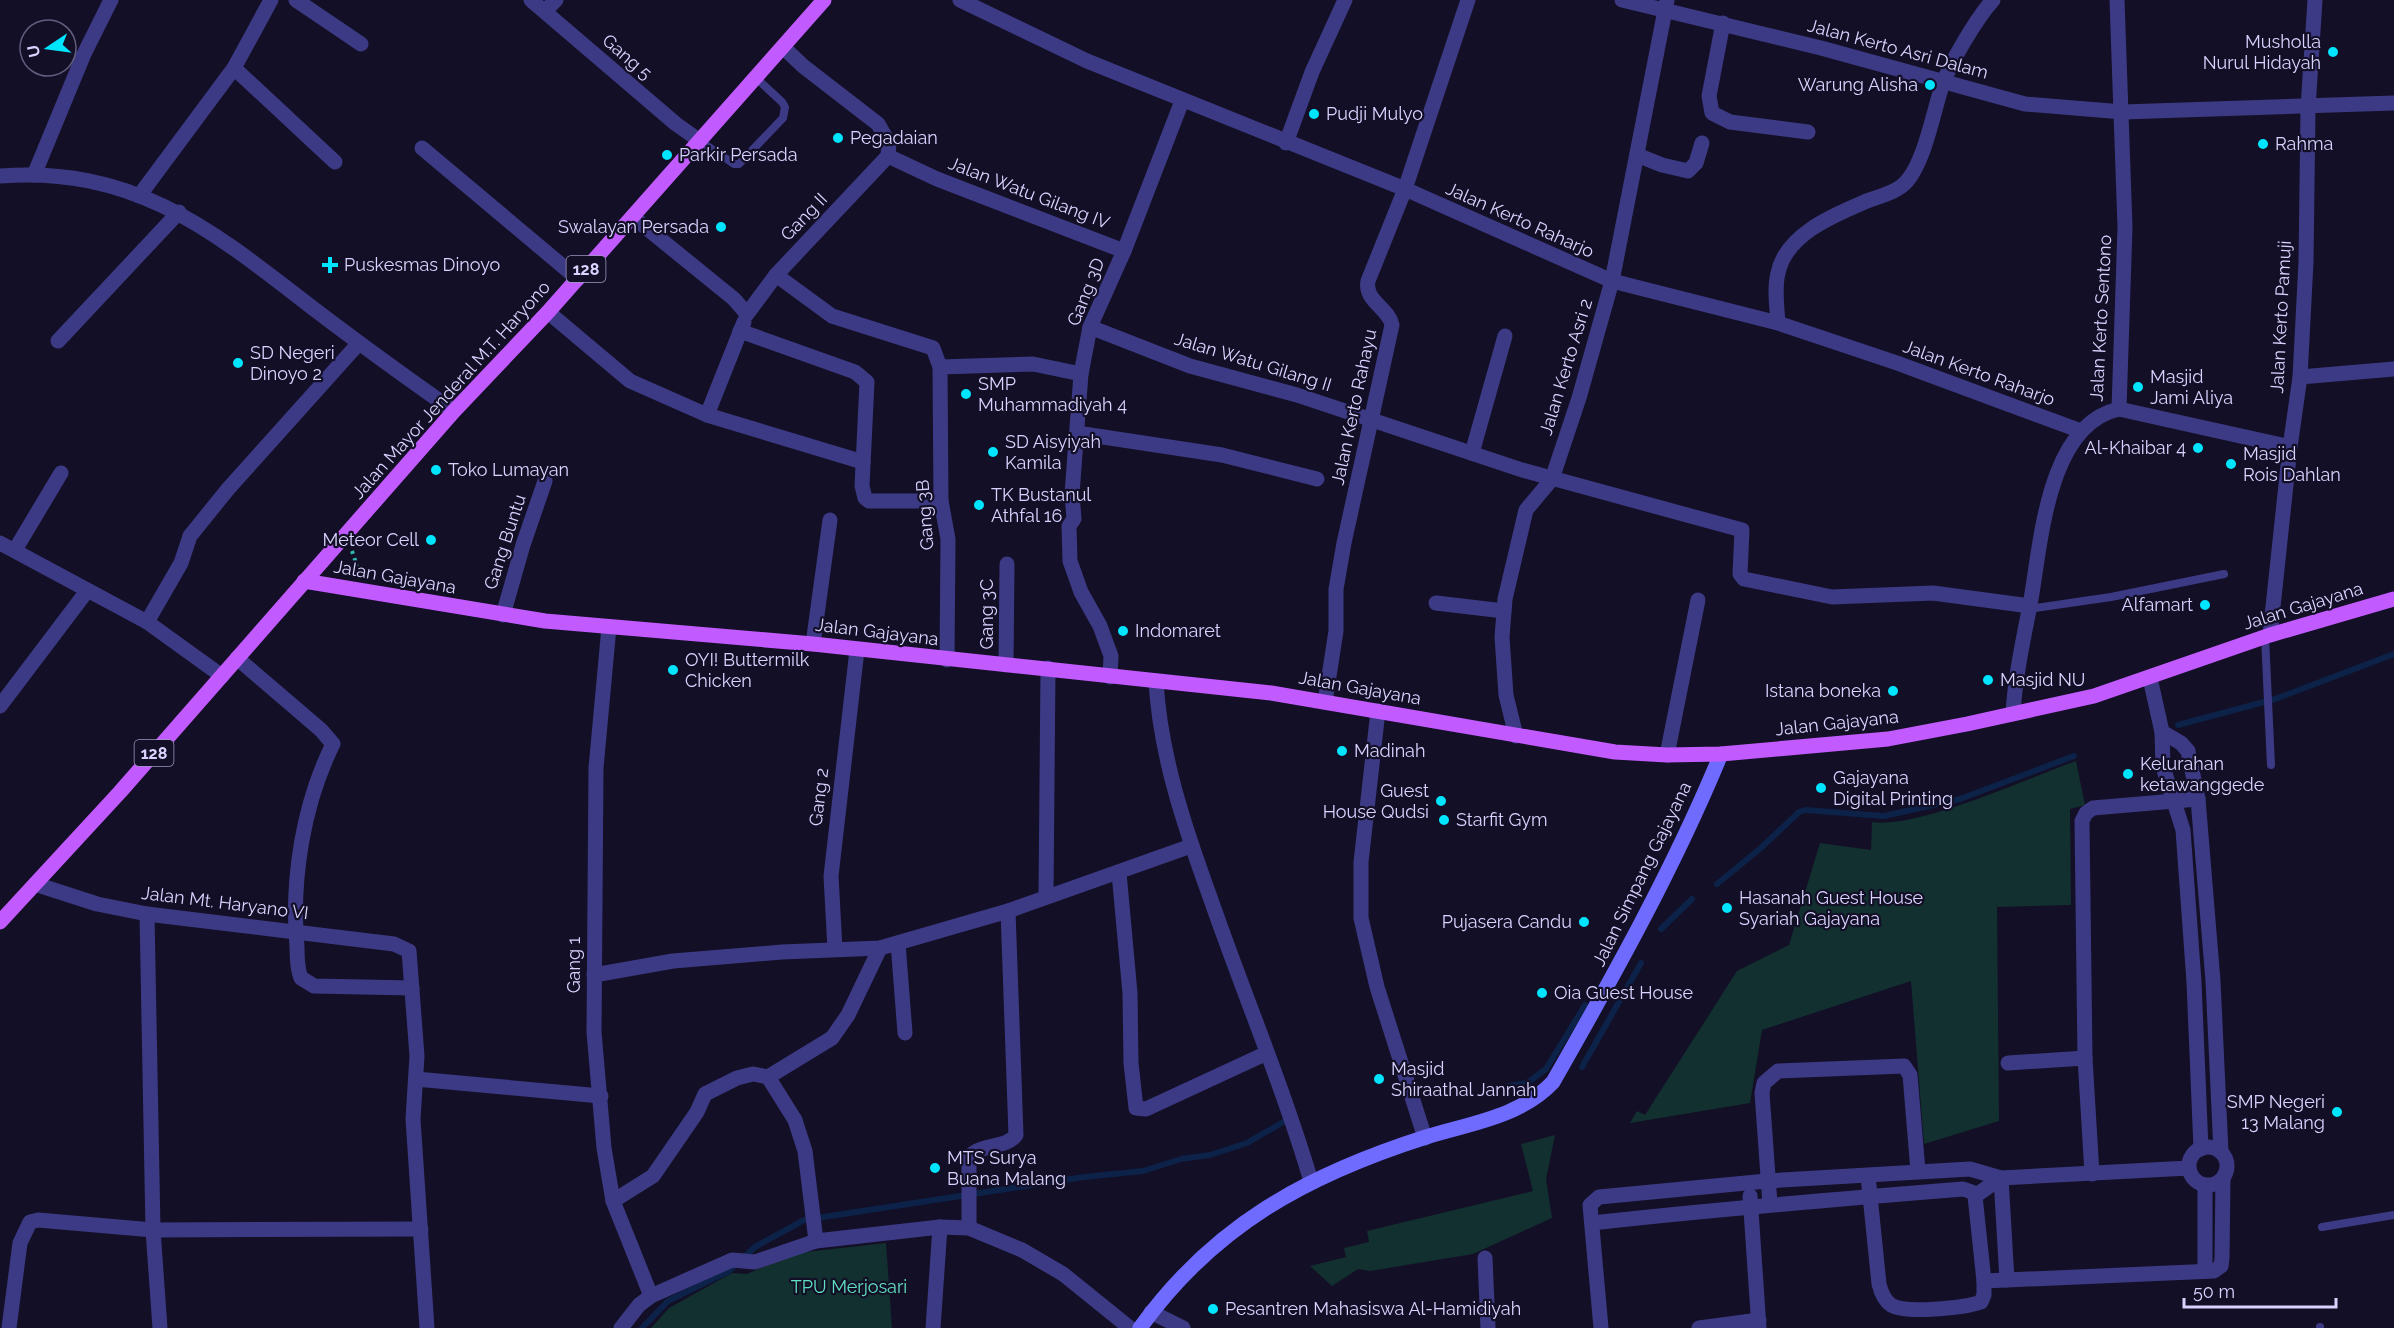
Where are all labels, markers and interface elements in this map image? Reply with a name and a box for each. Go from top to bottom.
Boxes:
street label: Jalan Kerto Asri Dalam [1806,14,1991,83]
north arrow [18,18,78,78]
street label: Gang 5 [598,29,657,84]
place label: Musholla Nurul Hidayah [2203,31,2321,73]
text: U [23,43,44,59]
marker: Musholla Nurul Hidayah [2326,45,2340,59]
place label: Warung Alisha [1798,74,1918,95]
marker: Warung Alisha [1923,78,1937,92]
place label: Pudji Mulyo [1326,103,1423,124]
marker: Pudji Mulyo [1307,107,1321,121]
place label: Pegadaian [850,127,938,148]
marker: Pegadaian [831,131,845,145]
place label: Rahma [2275,133,2333,154]
marker: Rahma [2256,137,2270,151]
place label: Parkir Persada [679,144,798,165]
marker: Parkir Persada [660,148,674,162]
street label: Jalan Watu Gilang IV [946,152,1113,233]
street label: Jalan Kerto Raharjo [1443,177,1598,262]
street label: Gang II [776,189,831,245]
place label: Swalayan Persada [558,216,709,237]
marker: Swalayan Persada [714,220,728,234]
street label: Jalan Kerto Sentono [2086,234,2115,402]
street label: Jalan Kerto Pamuji [2266,240,2295,394]
place label: Puskesmas Dinoyo [344,254,501,275]
street label: Gang 3D [1062,255,1109,329]
marker: Puskesmas Dinoyo [321,256,339,274]
road number: 128 [566,256,606,282]
street label: Jalan Mayor Jenderal M.T. Haryono [347,276,554,503]
street label: Jalan Kerto Asri 2 [1535,296,1596,438]
street label: Jalan Kerto Rahayu [1327,327,1380,487]
street label: Jalan Watu Gilang II [1172,328,1334,395]
street label: Jalan Kerto Raharjo [1900,335,2058,410]
place label: SD Negeri Dinoyo 2 [250,342,335,384]
marker: SD Negeri Dinoyo 2 [231,356,245,370]
place label: Masjid Jami Aliya [2150,366,2233,408]
place label: SMP Muhammadiyah 4 [978,373,1127,415]
marker: Masjid Jami Aliya [2131,380,2145,394]
marker: SMP Muhammadiyah 4 [959,387,973,401]
place label: SD Aisyiyah Kamila [1005,431,1101,473]
place label: Al-Khaibar 4 [2085,437,2186,458]
marker: Al-Khaibar 4 [2191,441,2205,455]
place label: Masjid Rois Dahlan [2243,443,2341,485]
marker: SD Aisyiyah Kamila [986,445,1000,459]
marker: Masjid Rois Dahlan [2224,457,2238,471]
place label: Toko Lumayan [448,459,569,480]
marker: Toko Lumayan [429,463,443,477]
street label: Gang 3B [912,479,937,551]
place label: TK Bustanul Athfal 16 [991,484,1091,526]
street label: Gang Buntu [479,492,530,592]
marker: TK Bustanul Athfal 16 [972,498,986,512]
place label: Meteor Cell [323,529,419,550]
marker: Meteor Cell [424,533,438,547]
street label: Jalan Gajayana [332,555,458,598]
street label: Jalan Gajayana [2240,577,2365,634]
street label: Gang 3C [976,579,997,649]
place label: Alfamart [2122,594,2193,615]
marker: Alfamart [2198,598,2212,612]
street label: Jalan Gajayana [814,614,940,649]
place label: Indomaret [1135,620,1221,641]
marker: Indomaret [1116,624,1130,638]
place label: OYI! Buttermilk Chicken [685,649,810,691]
marker: OYI! Buttermilk Chicken [666,663,680,677]
street label: Jalan Gajayana [1297,666,1423,709]
place label: Masjid NU [2000,669,2085,690]
marker: Masjid NU [1981,673,1995,687]
place label: Istana boneka [1765,680,1881,701]
marker: Istana boneka [1886,684,1900,698]
street label: Jalan Gajayana [1774,706,1900,739]
road number: 128 [134,740,174,766]
place label: Madinah [1354,740,1425,761]
marker: Madinah [1335,744,1349,758]
place label: Kelurahan ketawanggede [2140,753,2265,795]
street label: Gang 2 [805,767,832,827]
place label: Gajayana Digital Printing [1833,767,1953,809]
marker: Kelurahan ketawanggede [2121,767,2135,781]
street label: Jalan Simpang Gajayana [1588,778,1695,969]
place label: Guest House Qudsi [1323,780,1429,822]
marker: Gajayana Digital Printing [1814,781,1828,795]
marker: Guest House Qudsi [1434,794,1448,808]
place label: Starfit Gym [1456,809,1548,830]
marker: Starfit Gym [1437,813,1451,827]
street label: Jalan Mt. Haryano VI [140,882,310,923]
place label: Hasanah Guest House Syariah Gajayana [1739,887,1924,929]
marker: Hasanah Guest House Syariah Gajayana [1720,901,1734,915]
place label: Pujasera Candu [1442,911,1572,932]
marker: Pujasera Candu [1577,915,1591,929]
street label: Gang 1 [563,936,584,993]
place label: Oia Guest House [1554,982,1694,1003]
marker: Oia Guest House [1535,986,1549,1000]
place label: Masjid Shiraathal Jannah [1391,1058,1537,1100]
marker: Masjid Shiraathal Jannah [1372,1072,1386,1086]
place label: SMP Negeri 13 Malang [2227,1091,2325,1133]
marker: SMP Negeri 13 Malang [2330,1105,2344,1119]
place label: MTS Surya Buana Malang [947,1147,1066,1189]
marker: MTS Surya Buana Malang [928,1161,942,1175]
scale bar [2184,1271,2336,1309]
park label: TPU Merjosari [791,1276,907,1297]
text: 50 m [2193,1281,2235,1302]
place label: Pesantren Mahasiswa Al-Hamidiyah [1225,1298,1521,1319]
marker: Pesantren Mahasiswa Al-Hamidiyah [1206,1302,1220,1316]

